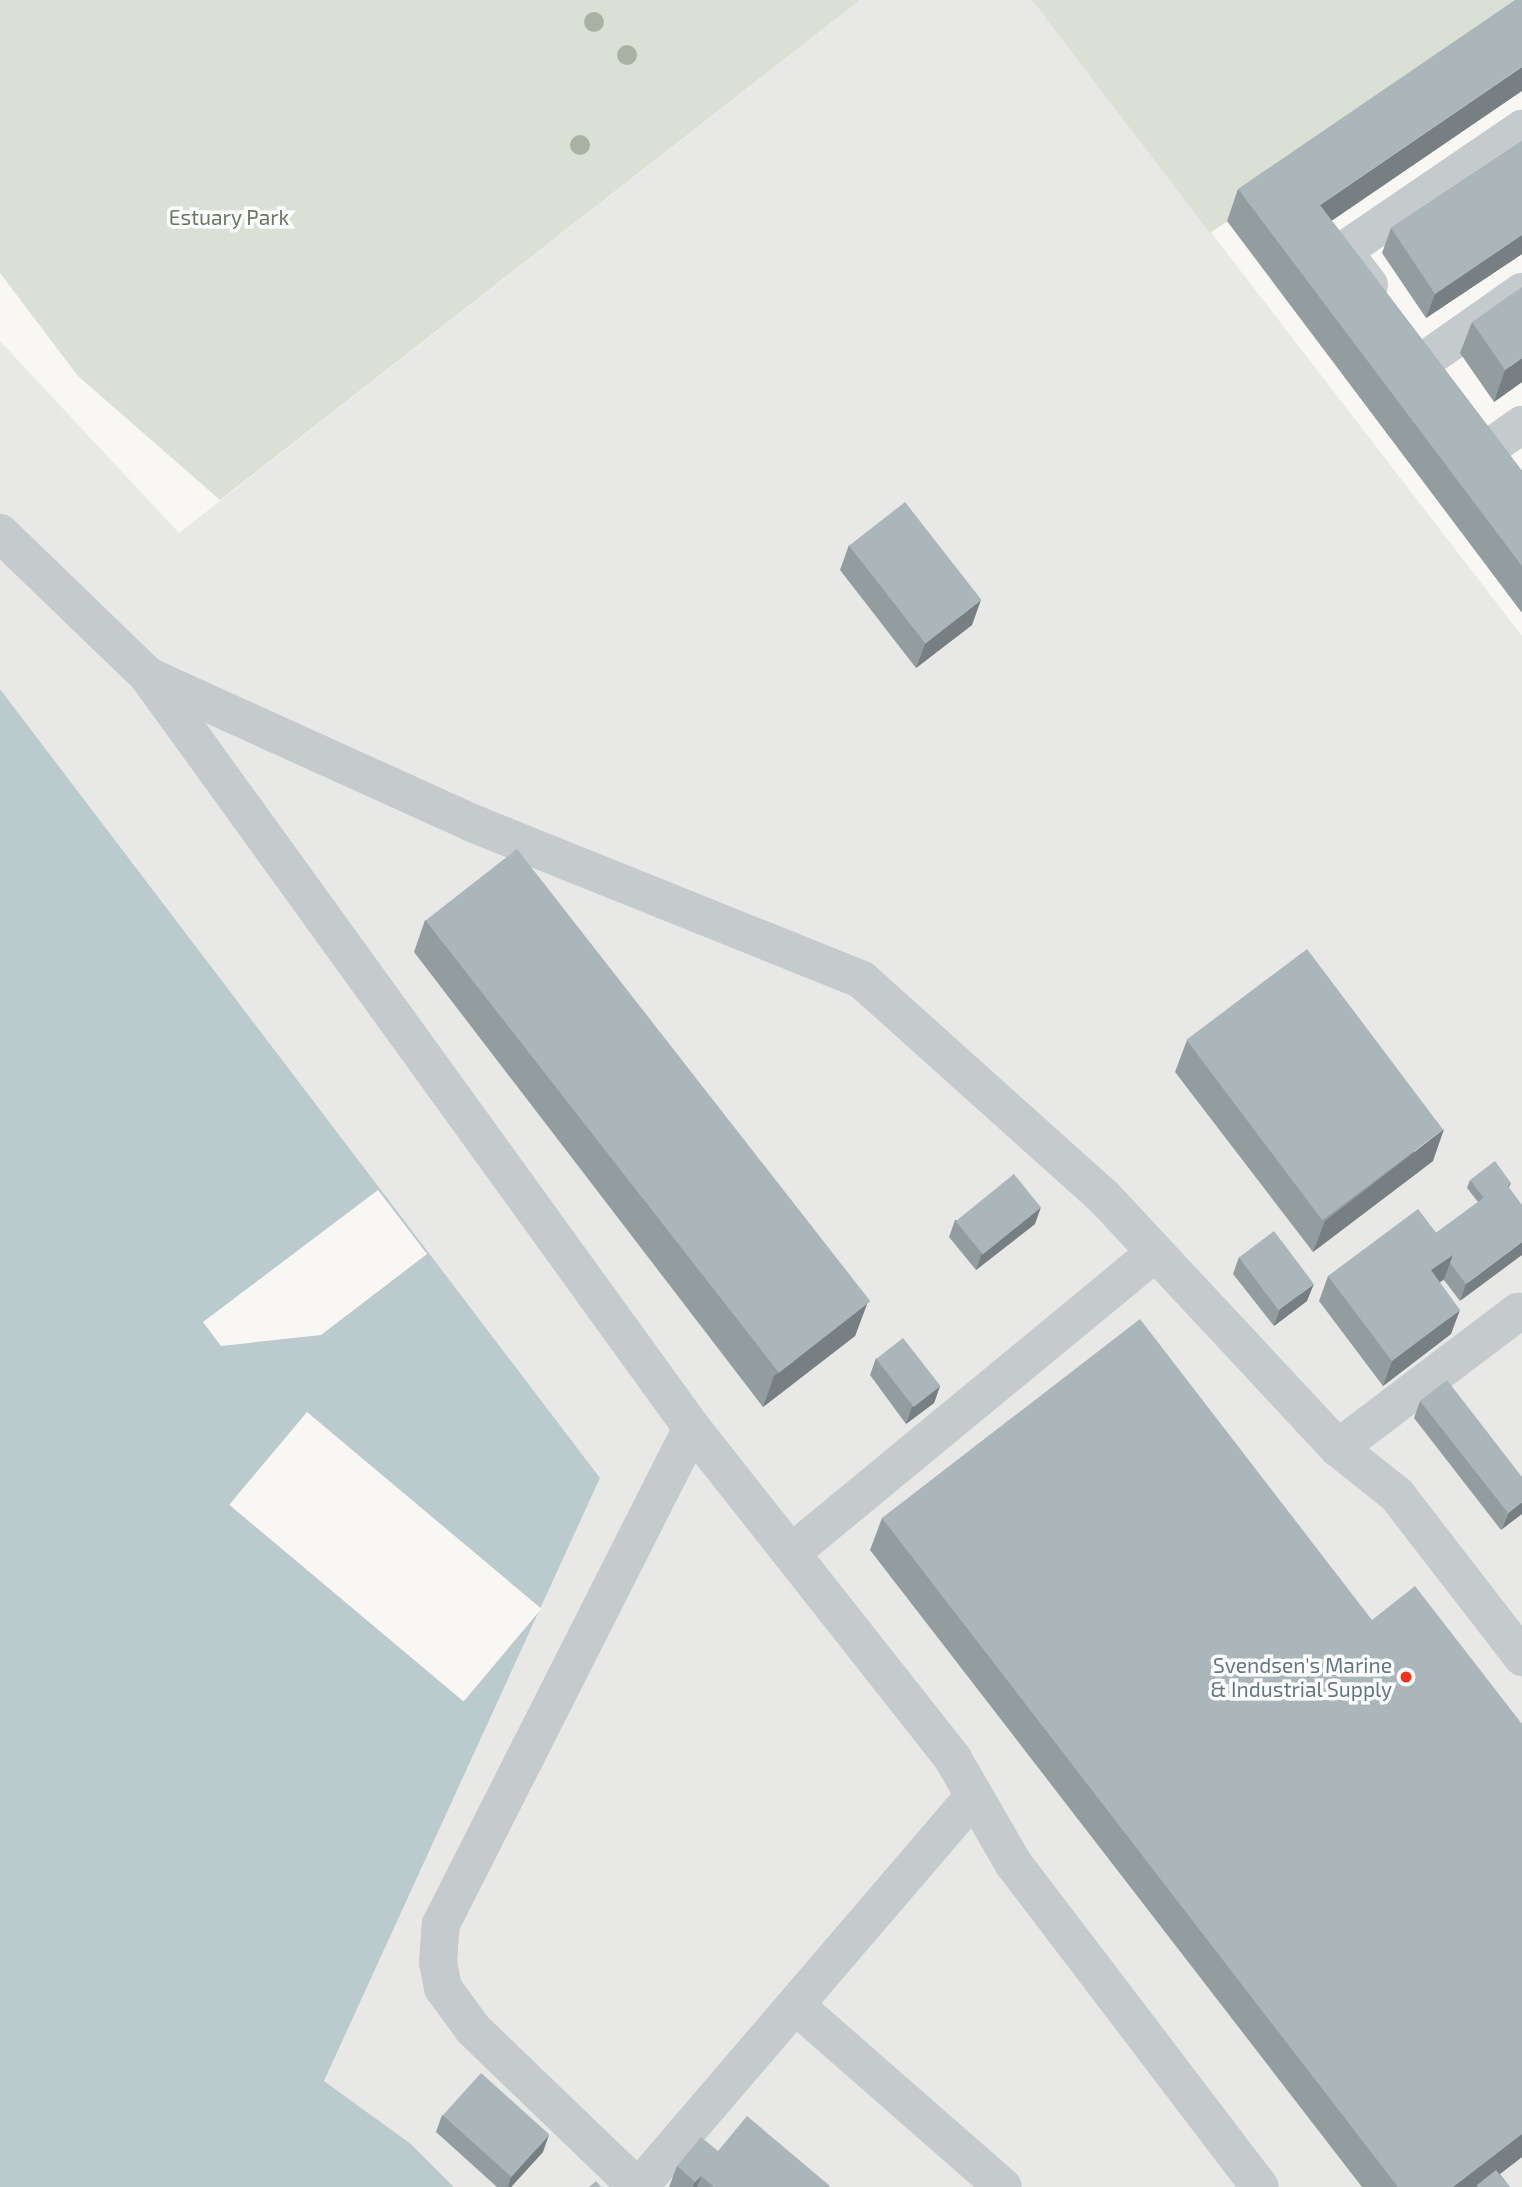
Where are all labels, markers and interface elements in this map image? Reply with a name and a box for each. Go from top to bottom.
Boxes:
park label: Estuary Park [168,204,290,230]
place label: Svendsen's Marine & Industrial Supply [1210,1652,1392,1702]
marker: Svendsen's Marine & Industrial Supply [1398,1669,1414,1685]

